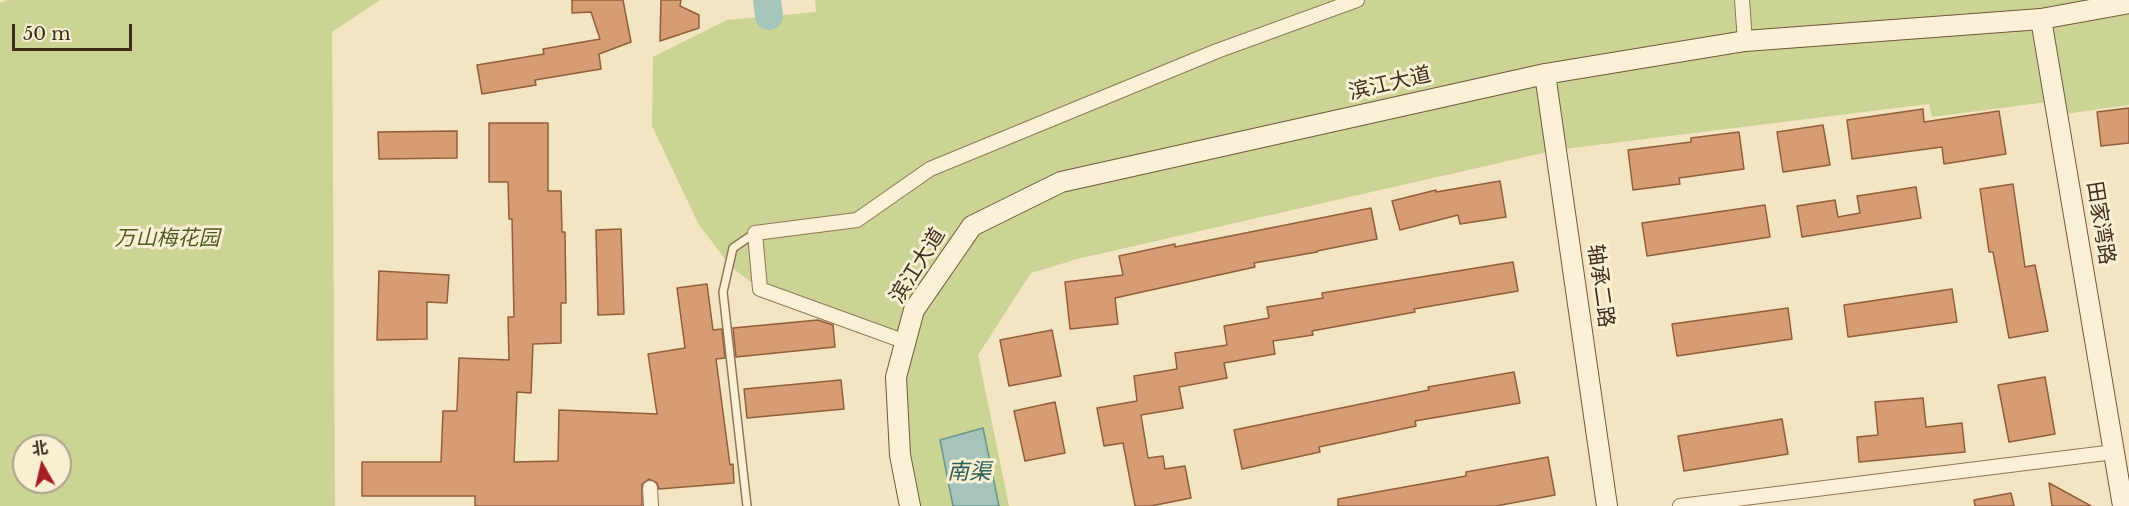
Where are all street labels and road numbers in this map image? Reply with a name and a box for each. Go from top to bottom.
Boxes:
street label: 滨江大道 [1346,62,1434,106]
street label: 田家湾路 [2081,180,2119,266]
street label: 滨江大道 [885,224,951,308]
street label: 轴承二路 [1582,243,1618,329]

